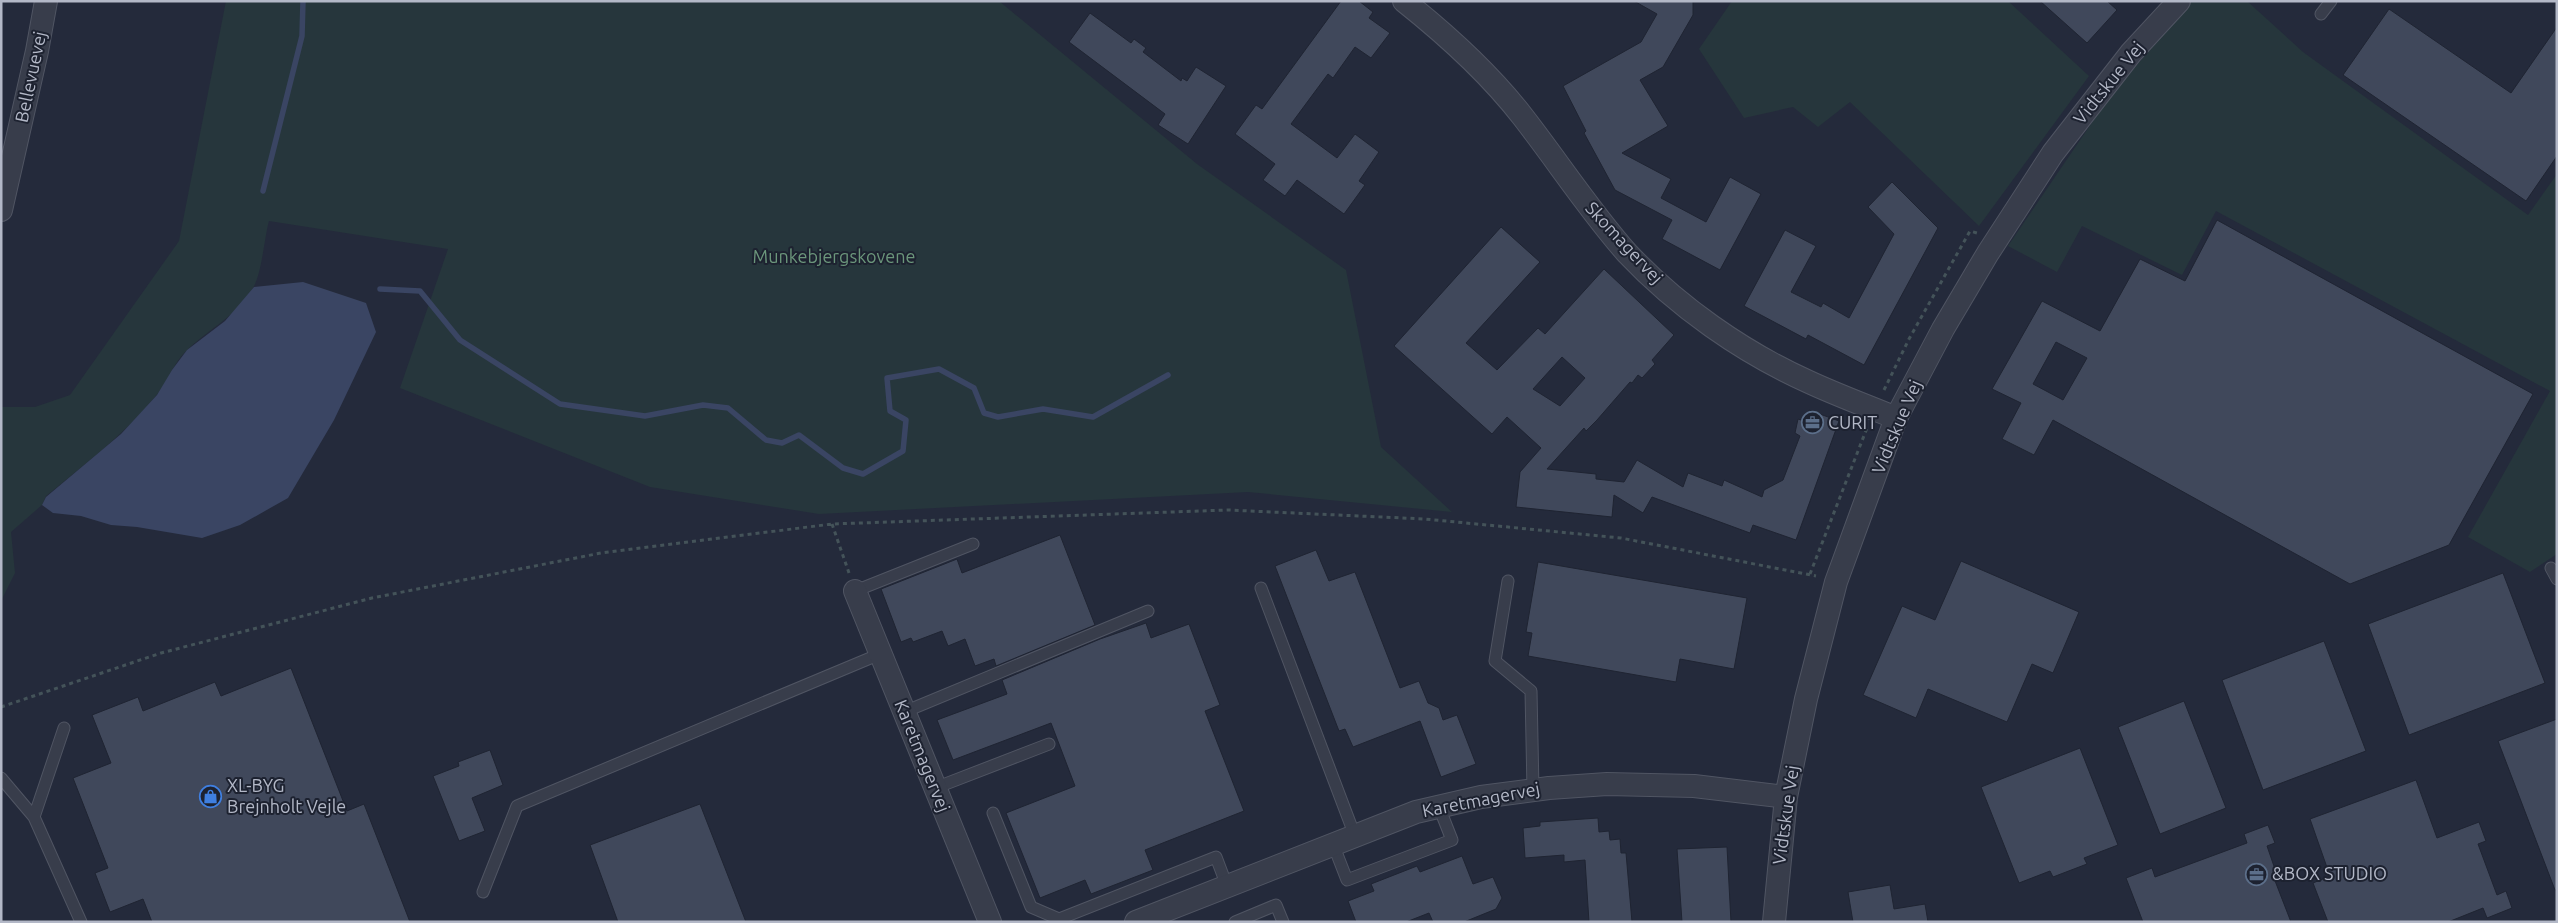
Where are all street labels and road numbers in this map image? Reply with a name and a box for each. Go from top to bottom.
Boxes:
street label: Bellevuevej [11,29,49,124]
street label: Vidtskue Vej [2069,37,2148,128]
street label: Skomagervej [1582,197,1668,287]
street label: Vidtskue Vej [1867,377,1925,477]
street label: Karetmagervej [891,697,955,815]
street label: Vidtskue Vej [1768,764,1802,866]
street label: Karetmagervej [1420,778,1541,820]

